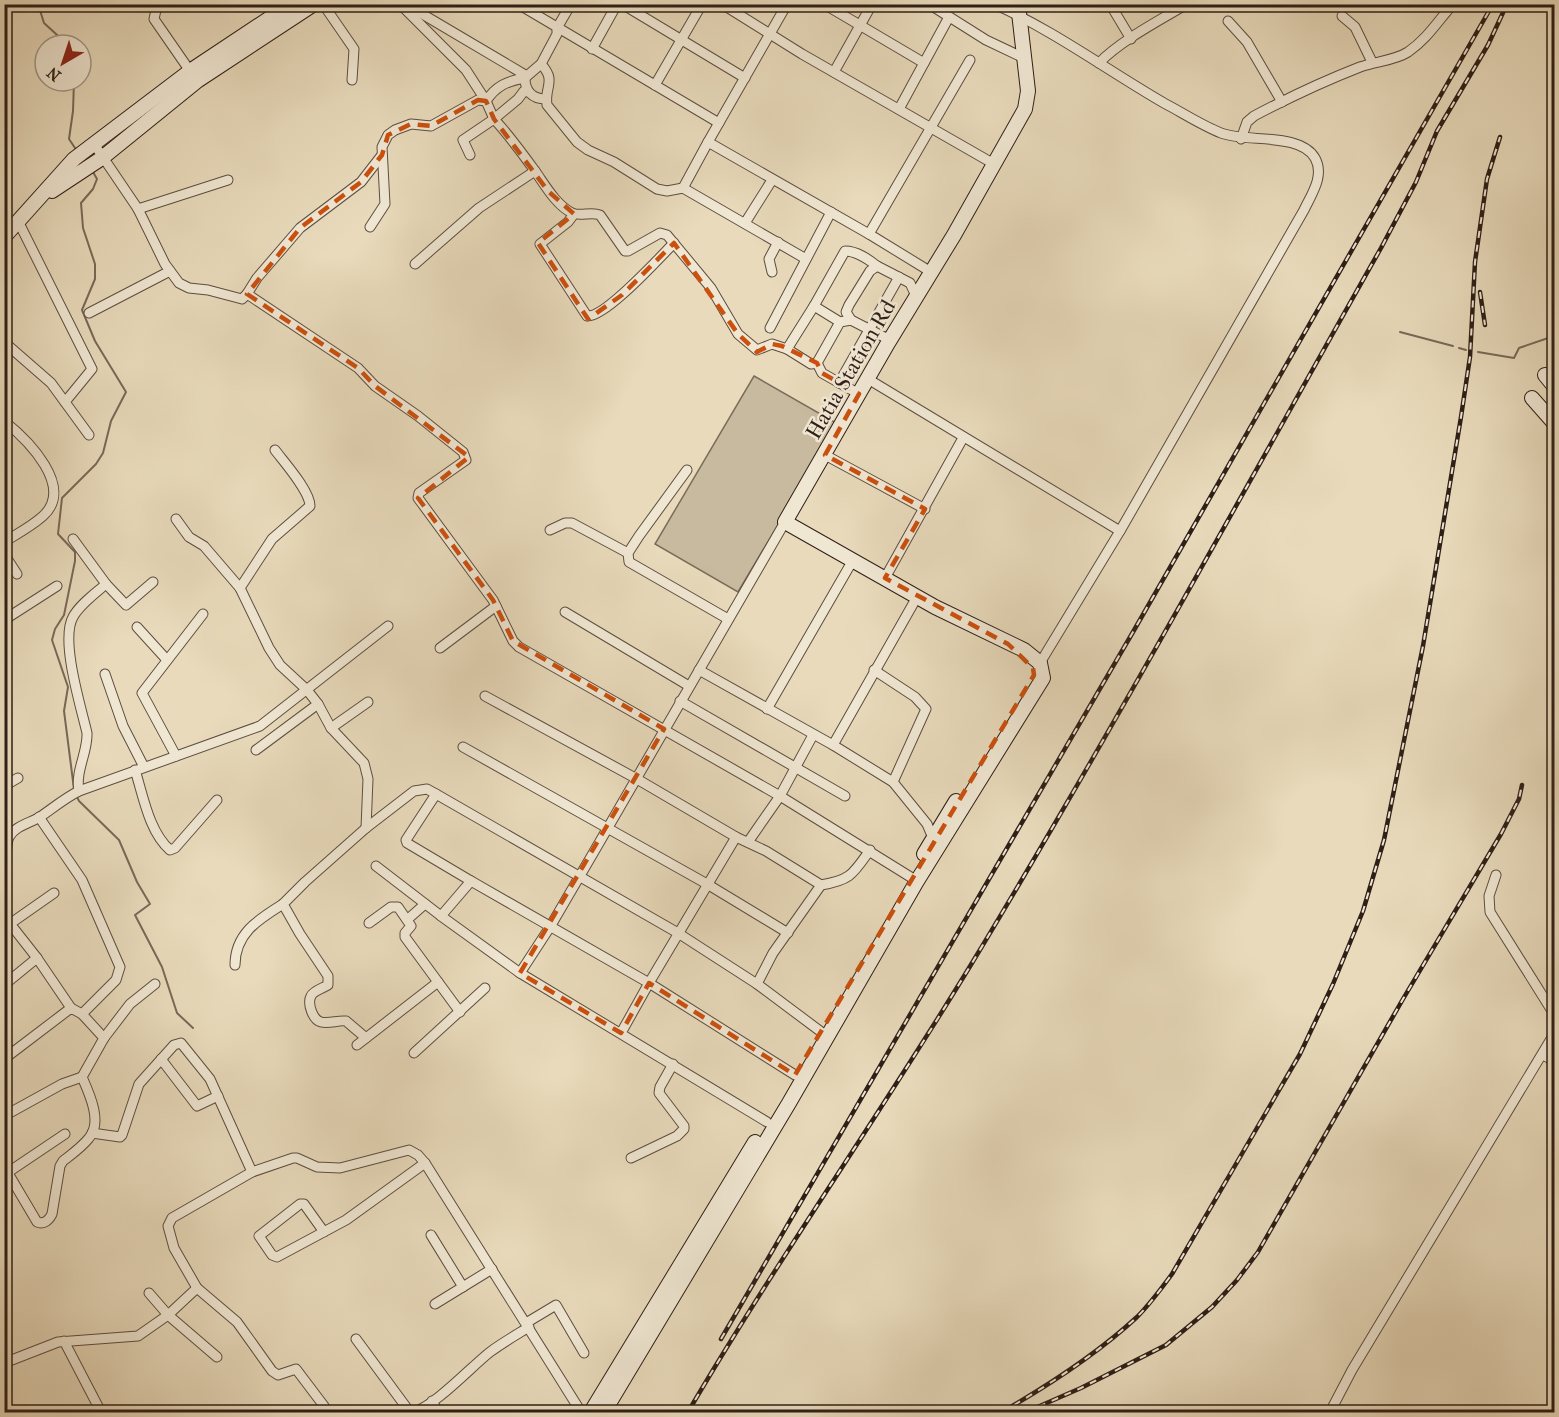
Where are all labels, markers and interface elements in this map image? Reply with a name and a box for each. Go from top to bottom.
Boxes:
north arrow [33,33,93,93]
text: N [43,63,65,85]
street label: Hatia Station Rd [800,294,902,444]

